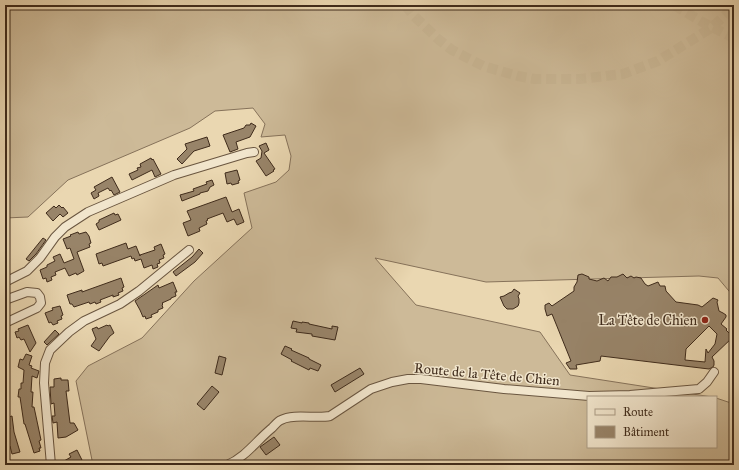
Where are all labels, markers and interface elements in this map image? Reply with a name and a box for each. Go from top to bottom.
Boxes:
place label: La Tête de Chien [598,312,697,329]
marker: La Tête de Chien [700,315,710,325]
street label: Route de la Tête de Chien [413,360,561,389]
legend [587,396,717,448]
text: Route [623,405,653,419]
text: Bâtiment [623,425,670,439]

